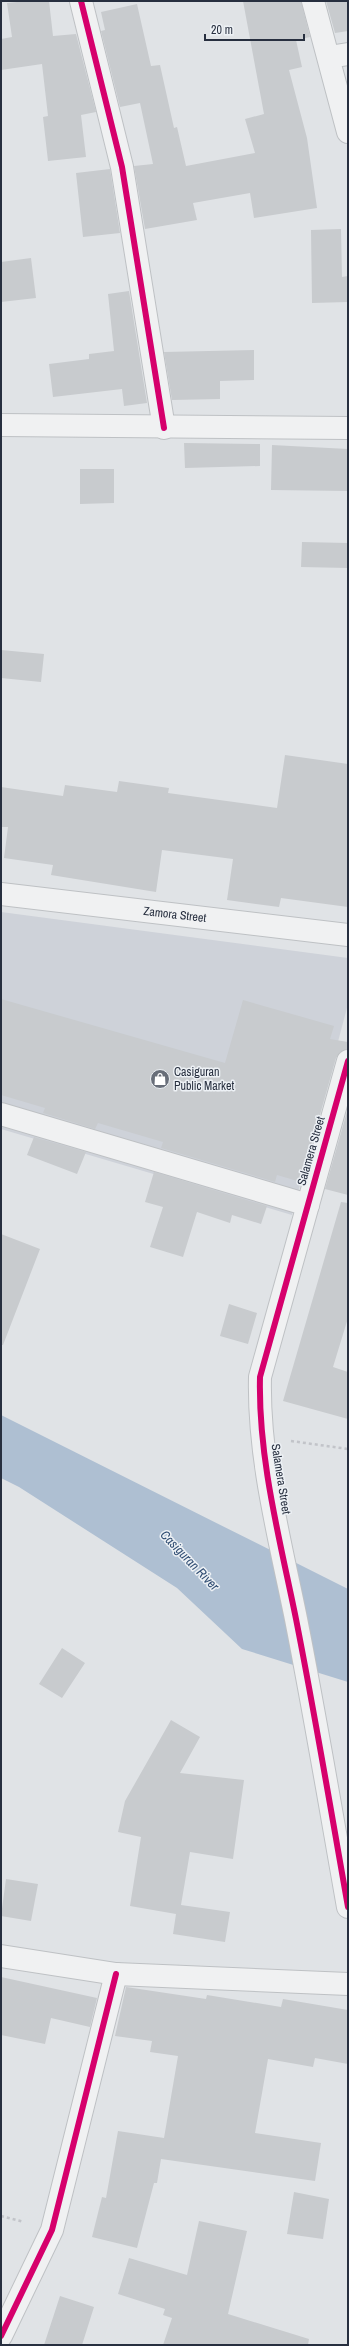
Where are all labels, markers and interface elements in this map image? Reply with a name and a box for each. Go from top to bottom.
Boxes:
scale bar [205,16,304,42]
text: 20 m [211,22,233,38]
street label: Zamora Street [143,903,207,926]
place label: Casiguran Public Market [174,1064,234,1094]
shop icon: Casiguran Public Market [149,1068,171,1090]
street label: Salamera Street [294,1114,329,1187]
street label: Salamera Street [268,1443,295,1516]
water label: Casiguran River [157,1527,223,1594]

